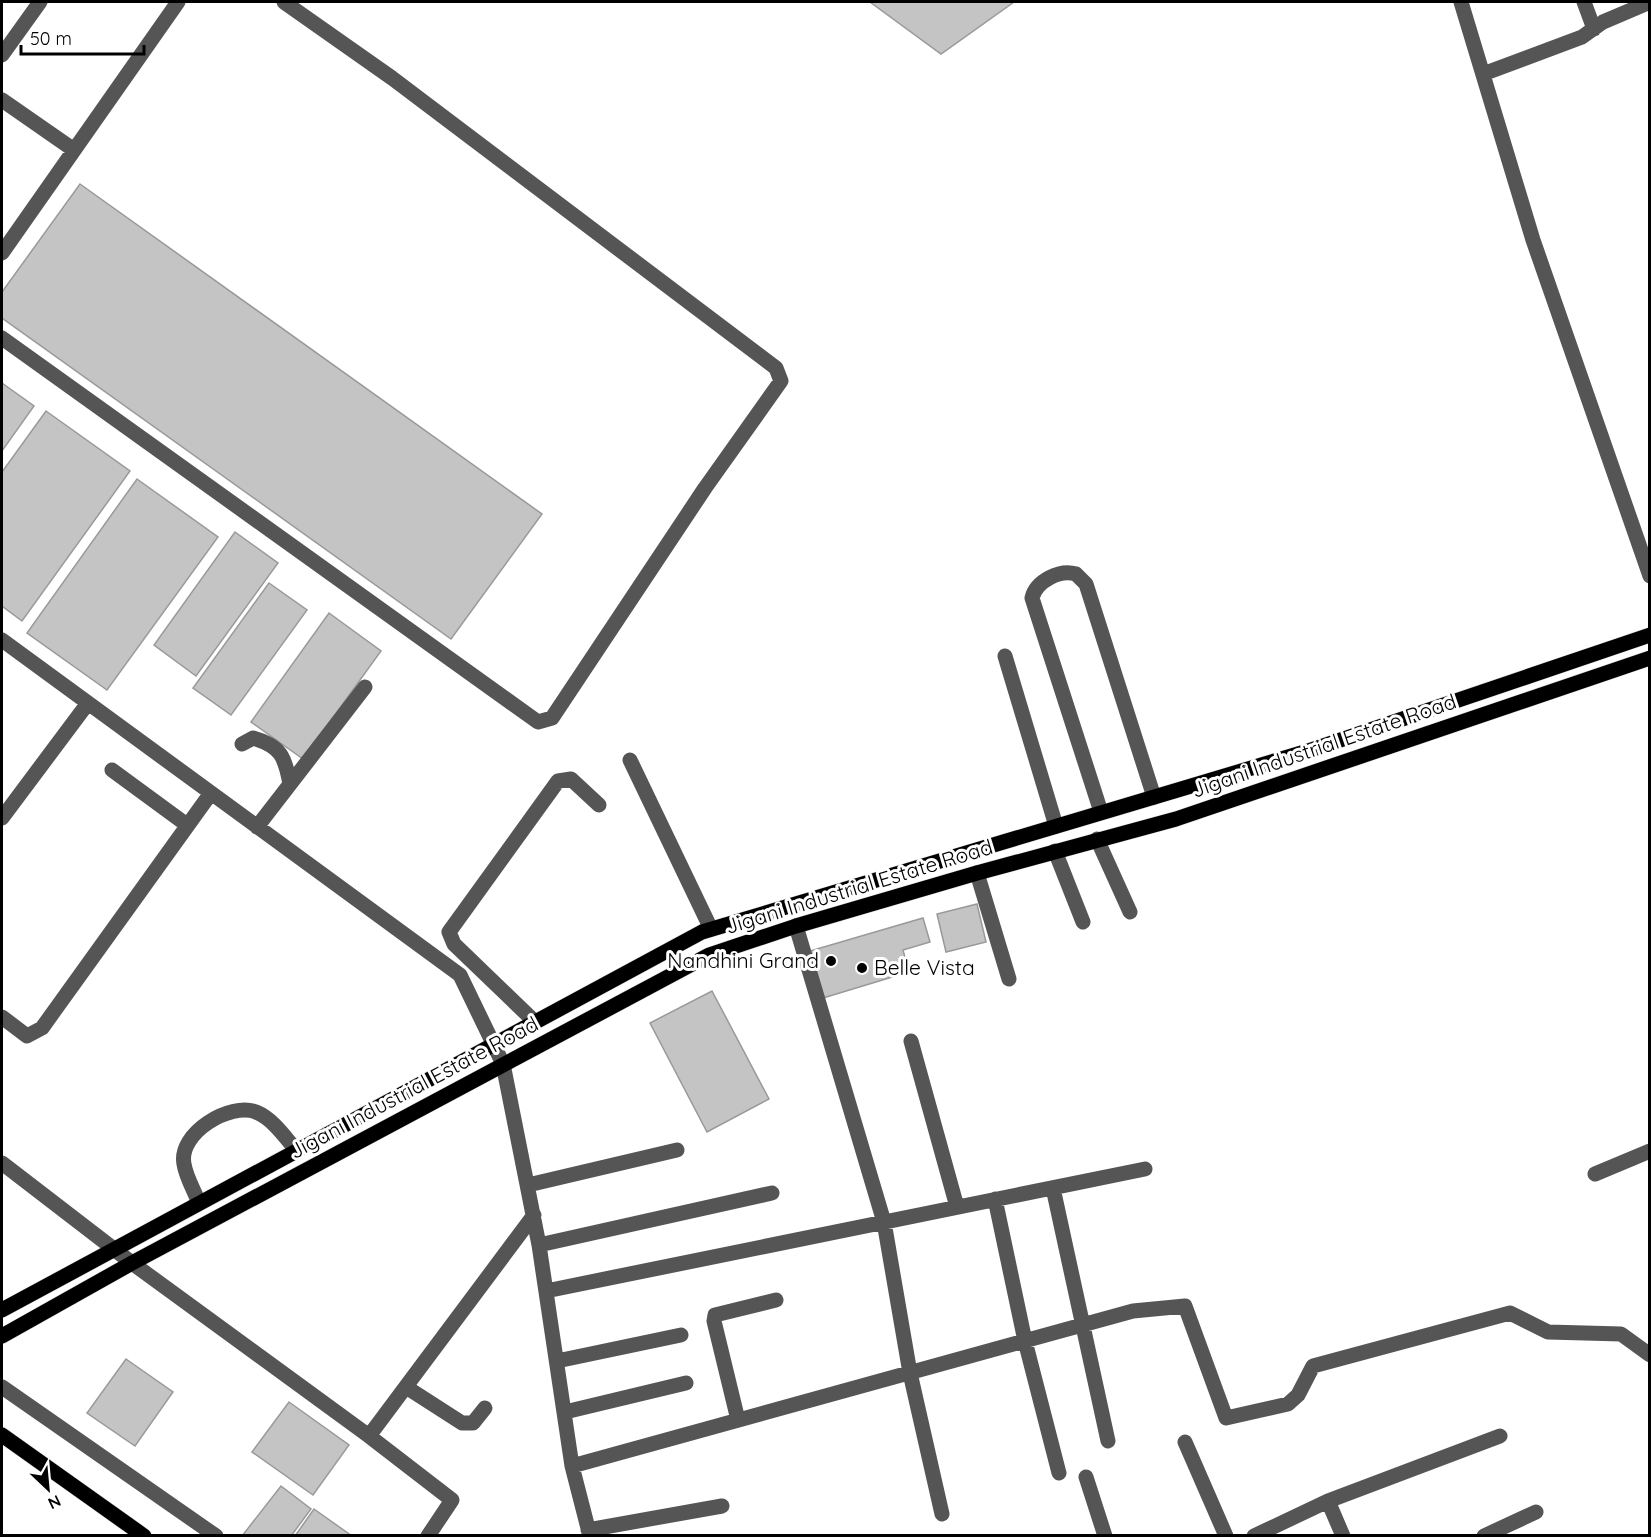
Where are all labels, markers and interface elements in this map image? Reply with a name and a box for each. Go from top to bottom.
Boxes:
scale bar [21,18,144,56]
text: 50 m [30,27,72,50]
street label: Jigani Industrial Estate Road [1188,687,1459,803]
street label: Jigani Industrial Estate Road [722,833,996,939]
place label: Nandhini Grand [667,947,819,973]
marker: Nandhini Grand [824,954,838,968]
place label: Belle Vista [874,954,975,980]
marker: Belle Vista [855,961,869,975]
street label: Jigani Industrial Estate Road [285,1010,542,1164]
north arrow [18,1459,78,1519]
text: N [45,1491,64,1514]

